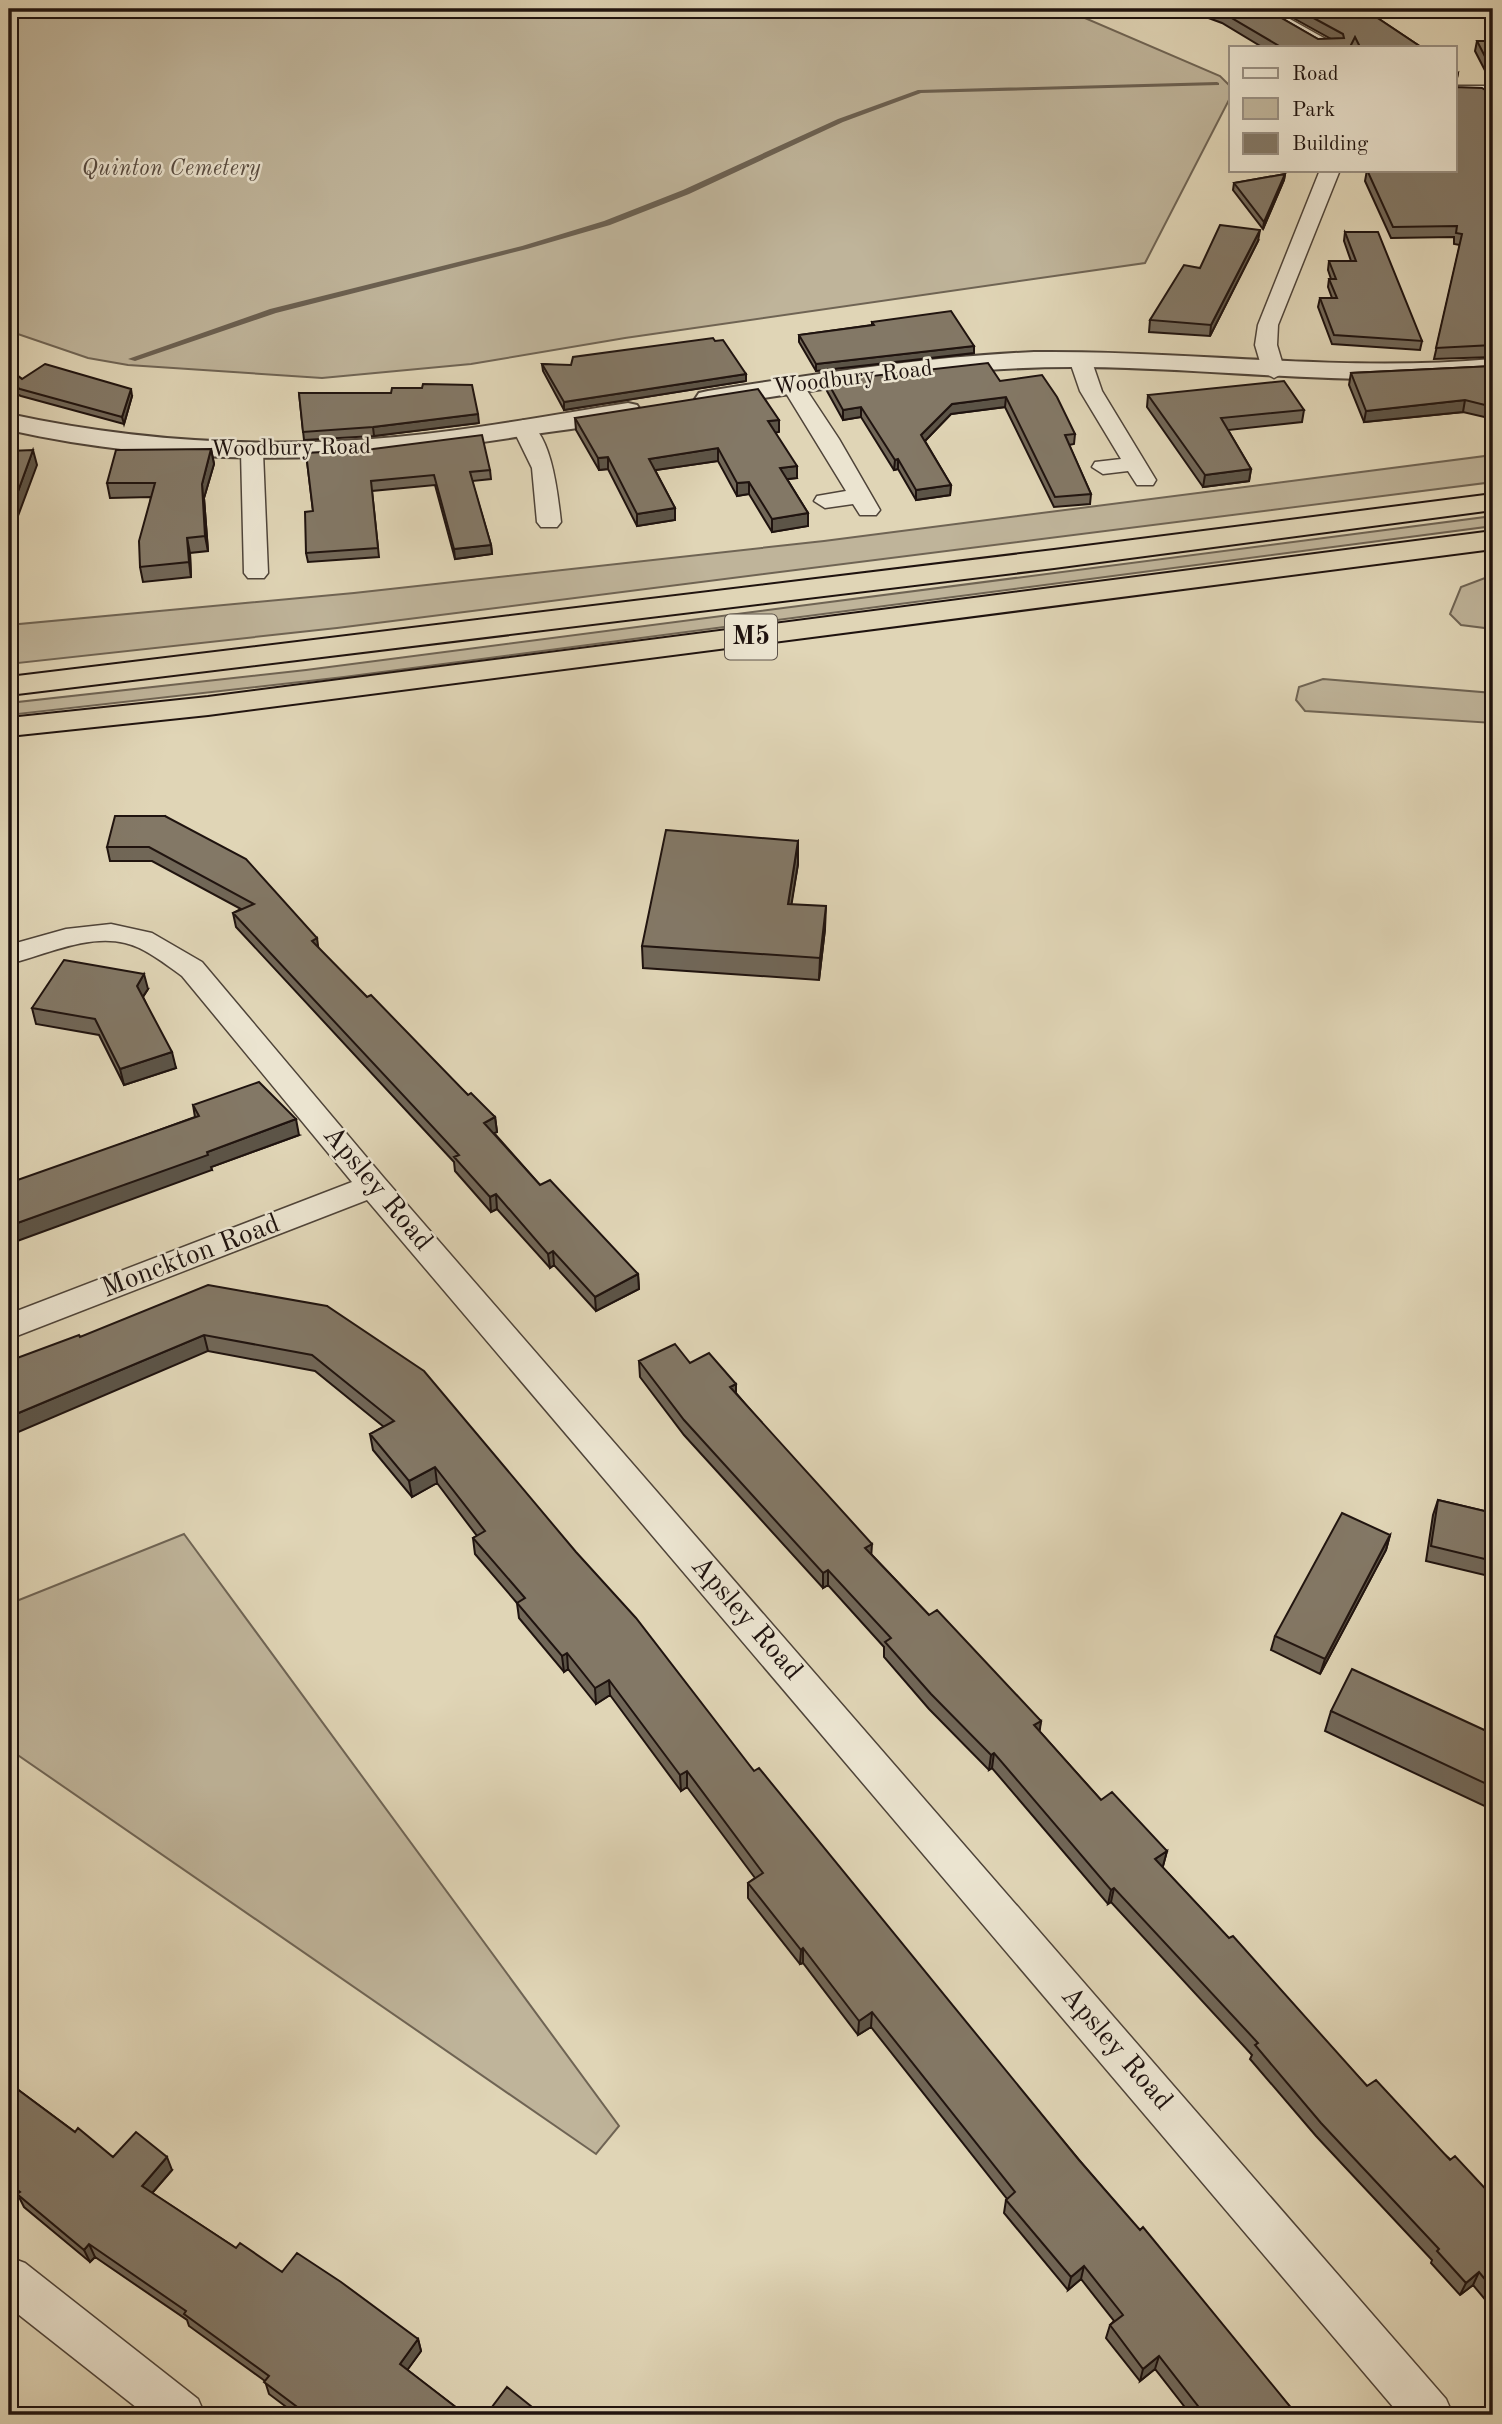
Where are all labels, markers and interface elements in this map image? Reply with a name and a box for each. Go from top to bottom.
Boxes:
legend [1229,46,1456,172]
text: Road [1292,64,1339,85]
text: Park [1292,100,1335,121]
text: Building [1292,134,1369,155]
park label: Quinton Cemetery [81,157,261,181]
street label: Woodbury Road [772,357,934,399]
street label: Woodbury Road [211,435,371,461]
road number: M5 [725,614,777,660]
street label: Apsley Road [317,1121,437,1257]
street label: Monckton Road [98,1210,284,1304]
street label: Apsley Road [685,1552,807,1686]
street label: Apsley Road [1055,1982,1177,2116]

